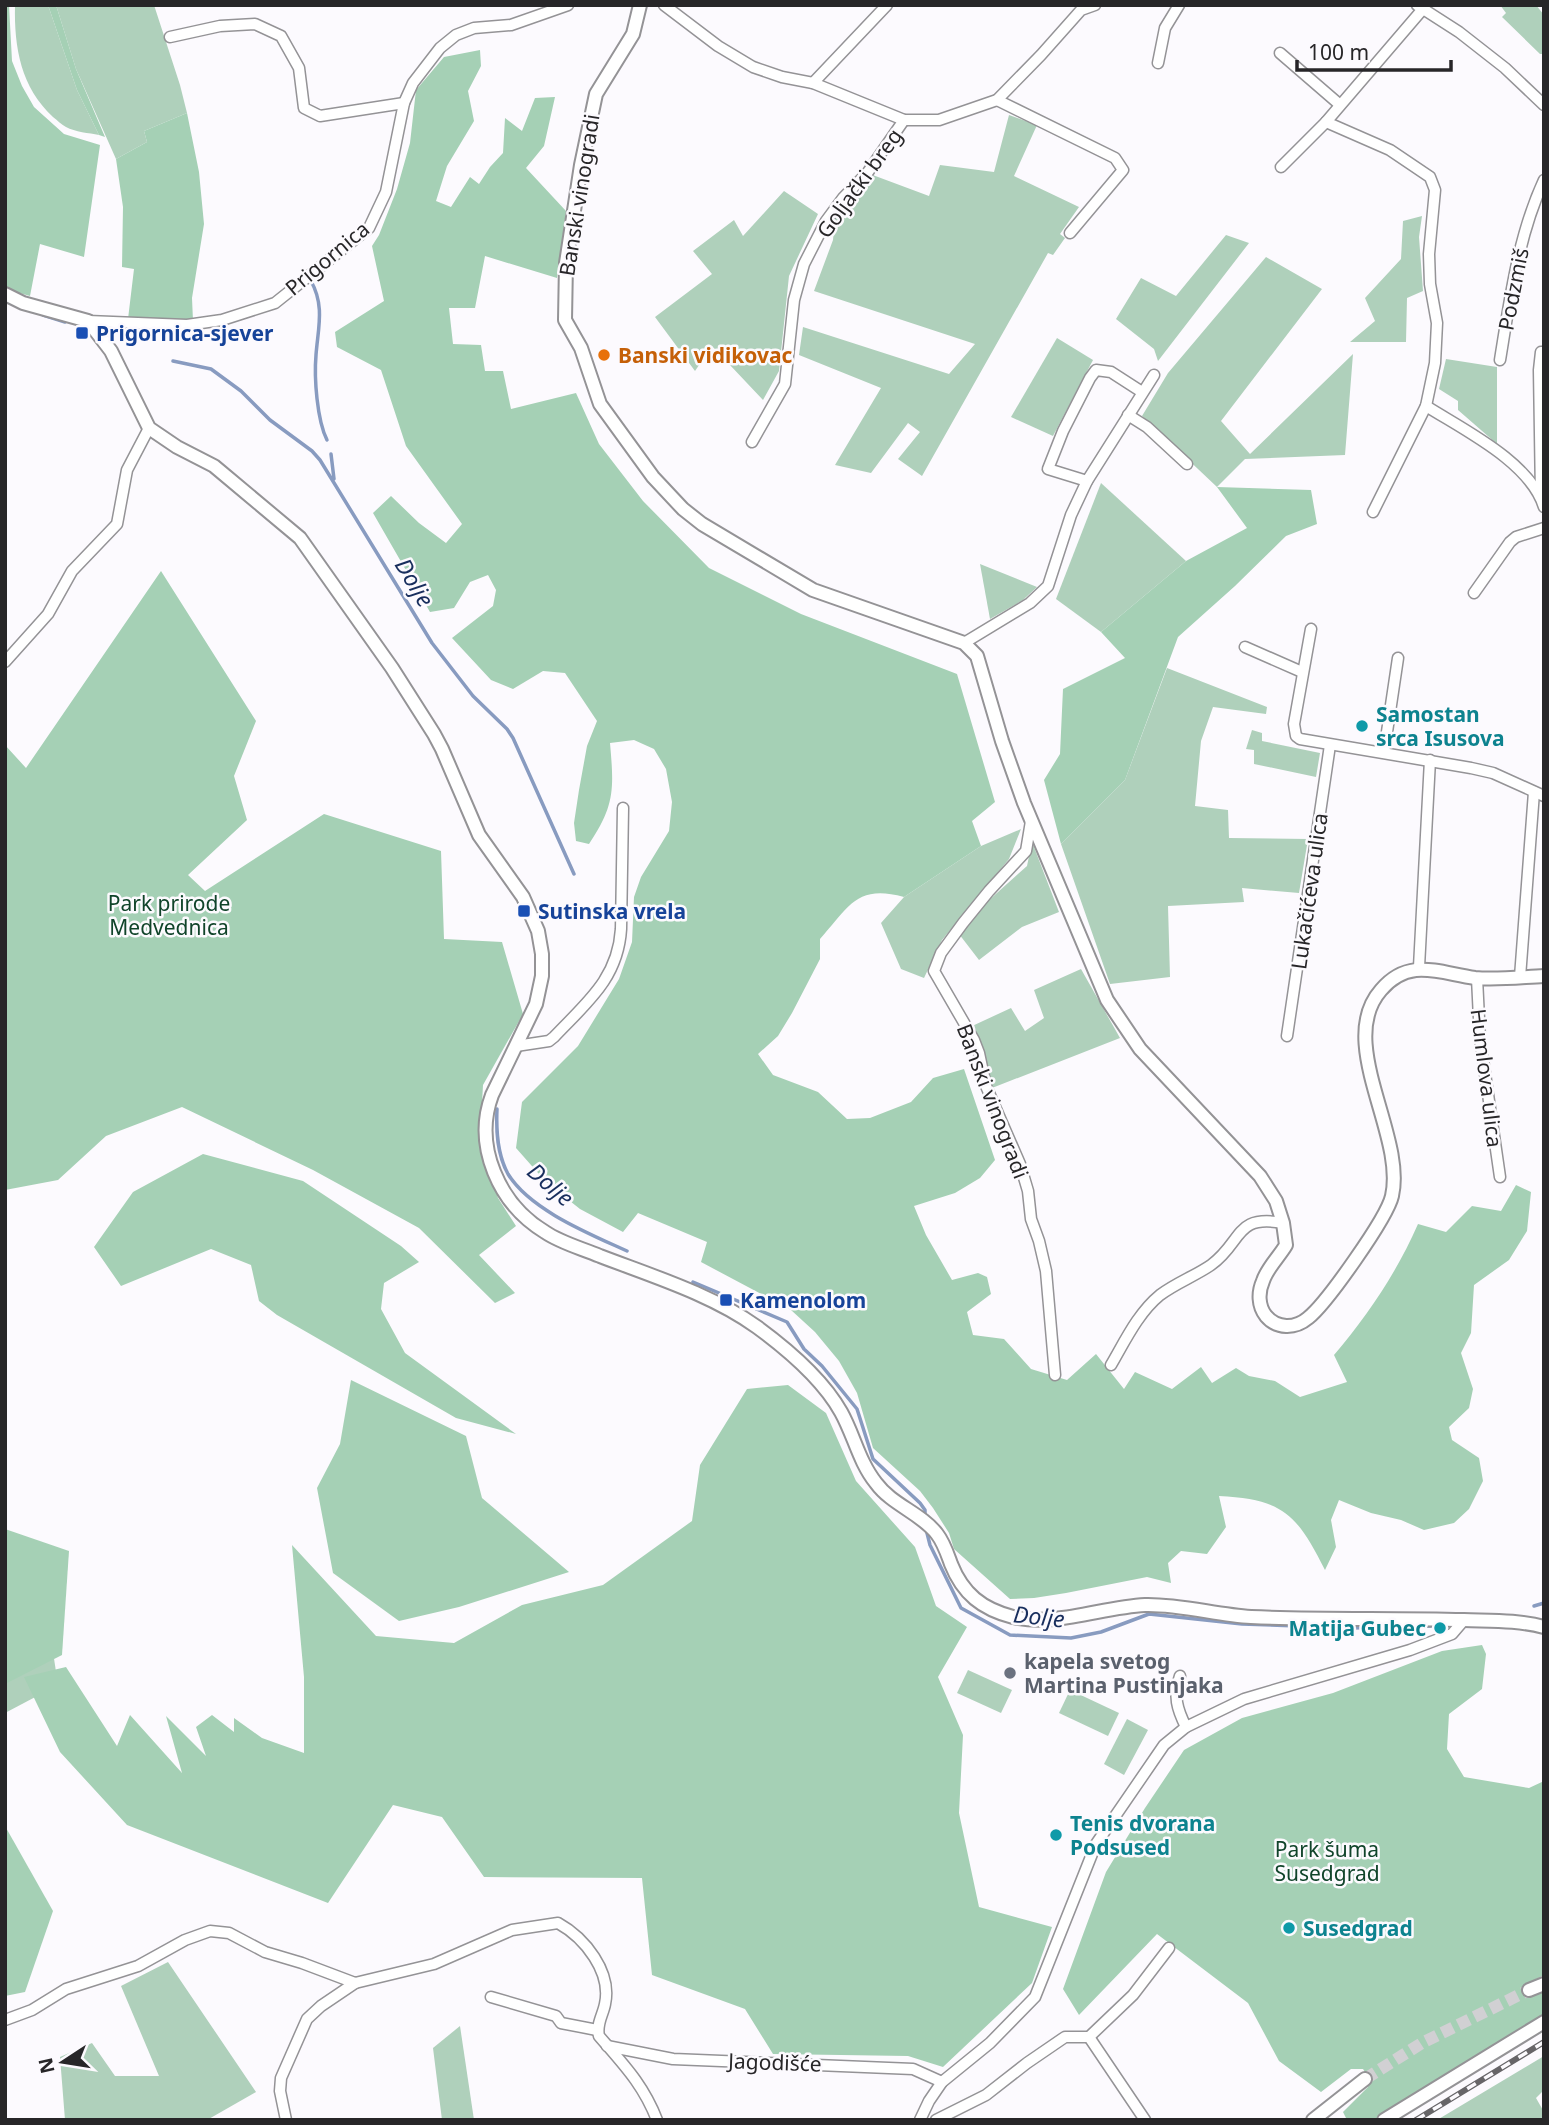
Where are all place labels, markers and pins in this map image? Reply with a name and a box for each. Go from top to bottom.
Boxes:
place label: Prigornica-sjever [96,319,274,347]
marker: Prigornica-sjever [74,325,90,341]
place label: Banski vidikovac [618,341,793,369]
marker: Banski vidikovac [596,347,612,363]
place label: Samostan srca Isusova [1376,700,1505,752]
marker: Samostan srca Isusova [1354,718,1370,734]
place label: Sutinska vrela [538,897,686,925]
marker: Sutinska vrela [516,903,532,919]
place label: Kamenolom [740,1286,866,1314]
marker: Kamenolom [718,1292,734,1308]
place label: Matija Gubec [1288,1614,1426,1642]
marker: Matija Gubec [1432,1620,1448,1636]
place label: kapela svetog Martina Pustinjaka [1024,1647,1224,1699]
marker: kapela svetog Martina Pustinjaka [1002,1665,1018,1681]
place label: Tenis dvorana Podsused [1070,1809,1215,1861]
marker: Tenis dvorana Podsused [1048,1827,1064,1843]
place label: Susedgrad [1303,1914,1413,1942]
marker: Susedgrad [1281,1920,1297,1936]

